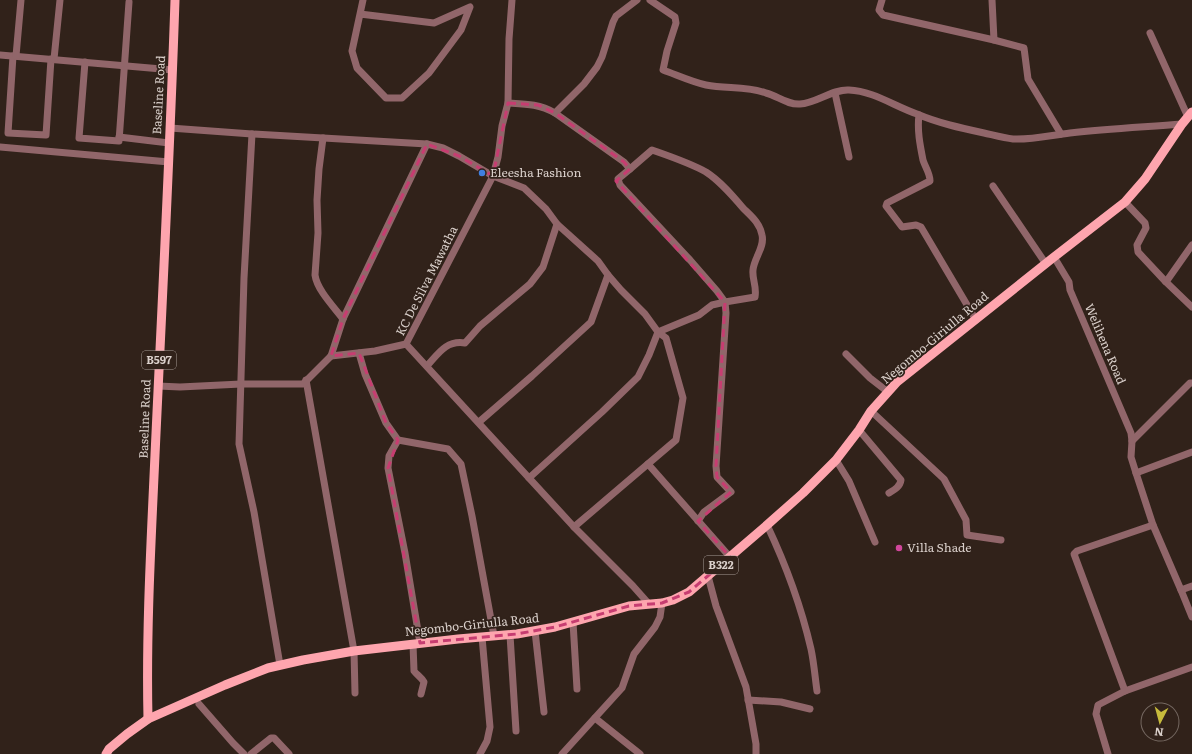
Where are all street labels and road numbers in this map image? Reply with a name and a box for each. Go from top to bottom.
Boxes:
street label: Baseline Road [147,54,169,135]
street label: KC De Silva Mawatha [391,222,462,339]
street label: Negombo-Giriulla Road [877,286,992,388]
street label: Welihena Road [1081,301,1131,387]
road number: B597 [142,351,176,369]
street label: Baseline Road [134,378,154,459]
road number: B322 [704,556,738,574]
street label: Negombo-Giriulla Road [404,608,541,640]

